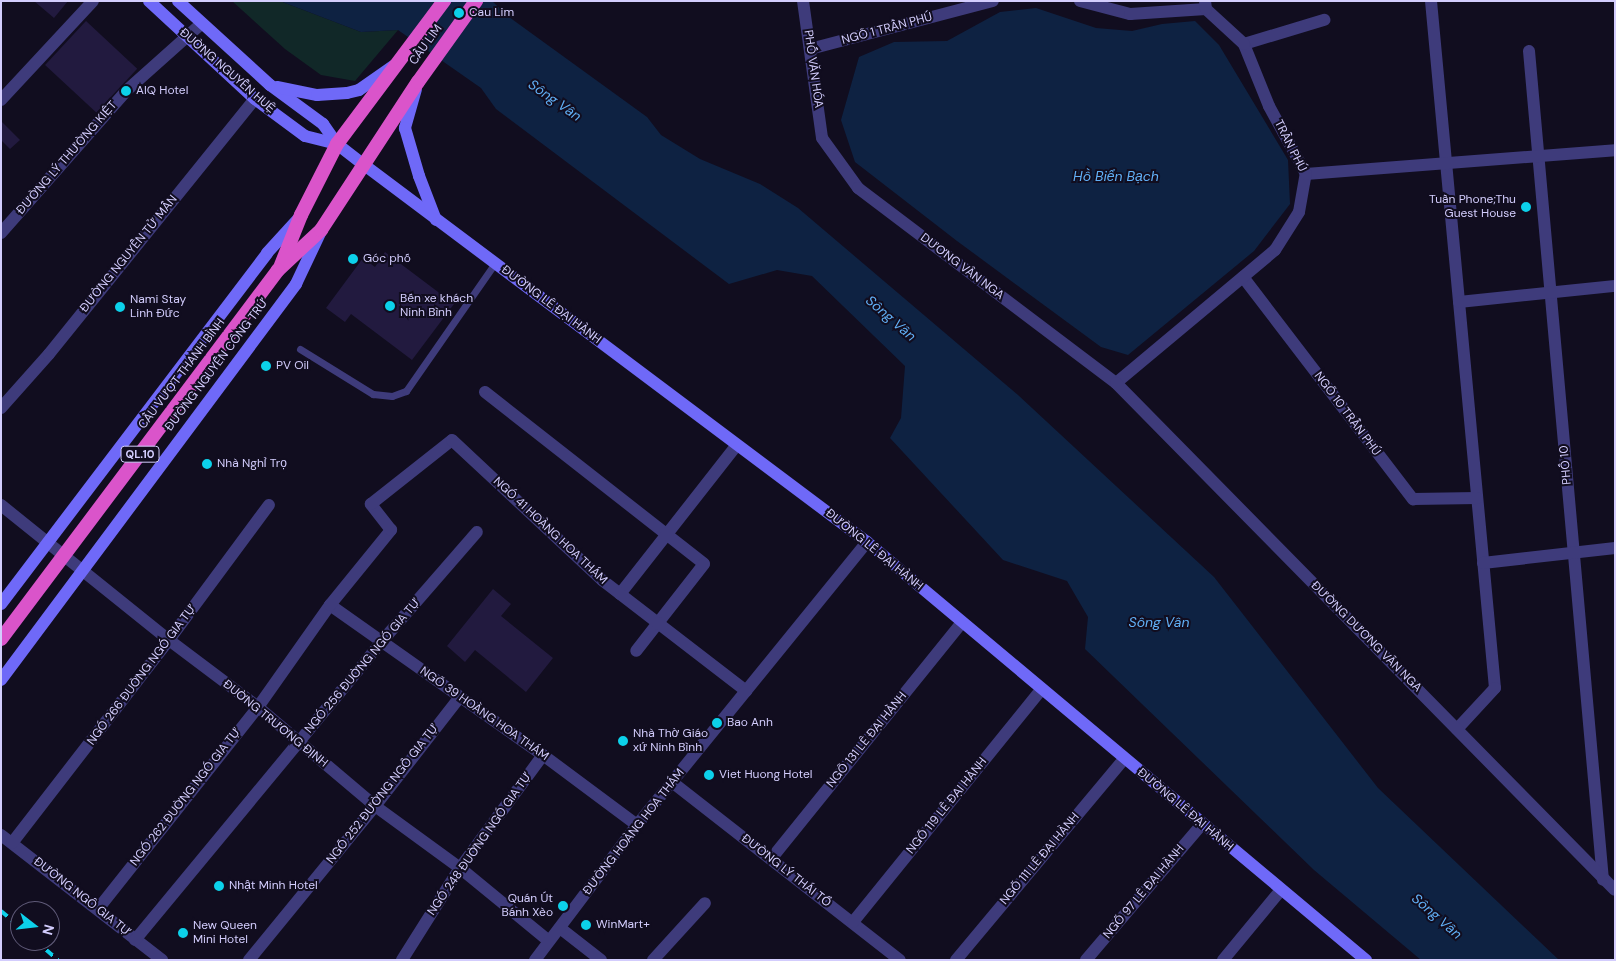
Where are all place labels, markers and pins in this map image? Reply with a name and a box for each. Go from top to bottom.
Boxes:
place label: Cau Lim [469,6,514,20]
marker: Cau Lim [453,7,465,19]
place label: AIQ Hotel [136,84,188,98]
marker: AIQ Hotel [120,85,132,97]
place label: Tuần Phone;Thu Guest House [1429,193,1516,221]
marker: Tuần Phone;Thu Guest House [1520,201,1532,213]
place label: Góc phố [363,252,411,266]
marker: Góc phố [347,253,359,265]
place label: Bến xe khách Ninh Bình [400,292,473,320]
place label: Nami Stay Linh Đức [130,293,186,321]
marker: Bến xe khách Ninh Bình [384,300,396,312]
marker: Nami Stay Linh Đức [114,301,126,313]
place label: PV Oil [276,359,309,373]
marker: PV Oil [260,360,272,372]
place label: Nhà Nghỉ Trọ [217,457,287,471]
marker: Nhà Nghỉ Trọ [201,458,213,470]
place label: Bao Anh [727,716,773,730]
marker: Bao Anh [711,717,723,729]
place label: Nhà Thờ Giáo xứ Ninh Bình [633,727,708,755]
marker: Nhà Thờ Giáo xứ Ninh Bình [617,735,629,747]
place label: Viet Huong Hotel [719,768,812,782]
marker: Viet Huong Hotel [703,769,715,781]
place label: Nhật Minh Hotel [229,879,318,893]
marker: Nhật Minh Hotel [213,880,225,892]
place label: Quán Út Bánh Xèo [501,892,553,920]
marker: Quán Út Bánh Xèo [557,900,569,912]
place label: WinMart+ [596,918,650,932]
place label: New Queen Mini Hotel [193,919,257,947]
marker: WinMart+ [580,919,592,931]
marker: New Queen Mini Hotel [177,927,189,939]

